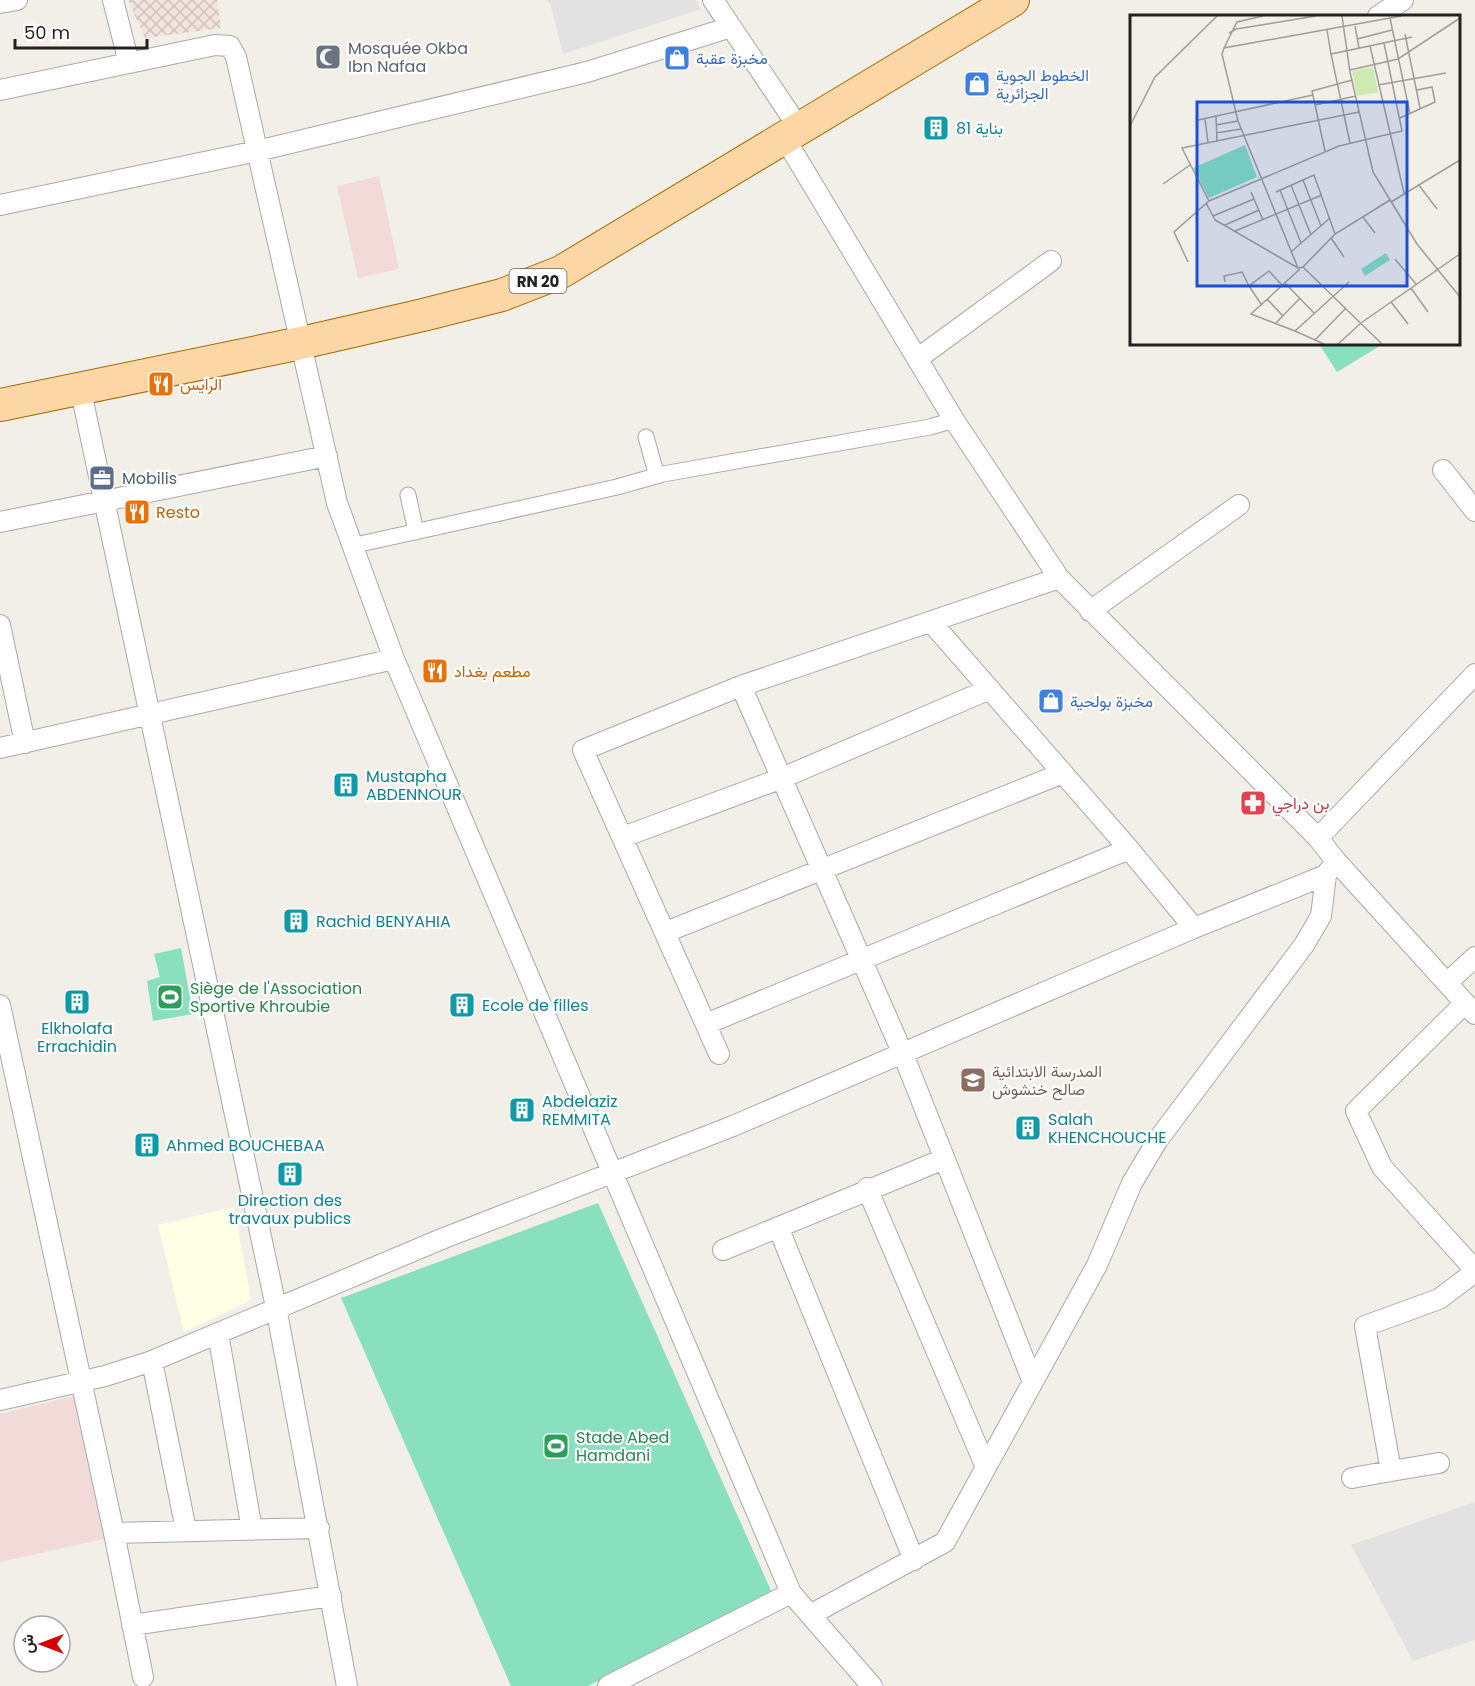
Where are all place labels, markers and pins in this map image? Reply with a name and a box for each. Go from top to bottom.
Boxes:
place label: Mosquée Okba Ibn Nafaa [348,37,468,78]
mosque icon: Mosquée Okba Ibn Nafaa [313,42,343,72]
shop icon: مخبزة عقبة [662,43,692,73]
place label: مخبزة عقبة [696,47,768,70]
place label: الخطوط الجوية الجزائرية [996,64,1089,105]
shop icon: الخطوط الجوية الجزائرية [962,69,992,99]
building icon: بناية 81 [921,113,951,143]
place label: بناية 81 [956,117,1003,140]
restaurant icon: الرايس [146,369,176,399]
place label: الرايس [180,373,222,396]
office icon: Mobilis [87,463,117,493]
place label: Mobilis [122,467,177,490]
restaurant icon: Resto [122,497,152,527]
place label: Resto [156,501,200,524]
restaurant icon: مطعم بغداد [420,656,450,686]
place label: مطعم بغداد [454,660,531,683]
shop icon: مخبزة بولحية [1036,686,1066,716]
place label: مخبزة بولحية [1070,690,1153,713]
place label: Mustapha ABDENNOUR [366,765,462,806]
building icon: Mustapha ABDENNOUR [331,770,361,800]
pharmacy icon: بن دراجي [1238,788,1268,818]
place label: بن دراجي [1272,792,1329,817]
building icon: Rachid BENYAHIA [281,906,311,936]
place label: Rachid BENYAHIA [316,910,451,933]
place label: Siège de l'Association Sportive Khroubie [190,977,362,1018]
sports icon: Siège de l'Association Sportive Khroubie [155,982,185,1012]
building icon: Elkholafa Errachidin [62,987,92,1017]
building icon: Ecole de filles [447,990,477,1020]
place label: Ecole de filles [482,994,589,1017]
place label: Elkholafa Errachidin [37,1017,117,1058]
place label: المدرسة الابتدائية صالح خنشوش [992,1060,1102,1101]
school or university icon: المدرسة الابتدائية صالح خنشوش [958,1065,988,1095]
place label: Abdelaziz REMMITA [542,1090,618,1131]
building icon: Abdelaziz REMMITA [507,1095,537,1125]
place label: Salah KHENCHOUCHE [1048,1108,1167,1149]
building icon: Salah KHENCHOUCHE [1013,1113,1043,1143]
building icon: Ahmed BOUCHEBAA [132,1130,162,1160]
place label: Ahmed BOUCHEBAA [166,1134,325,1157]
building icon: Direction des travaux publics [275,1159,305,1189]
place label: Direction des travaux publics [229,1189,351,1230]
place label: Stade Abed Hamdani [576,1426,669,1467]
sports icon: Stade Abed Hamdani [541,1431,571,1461]

